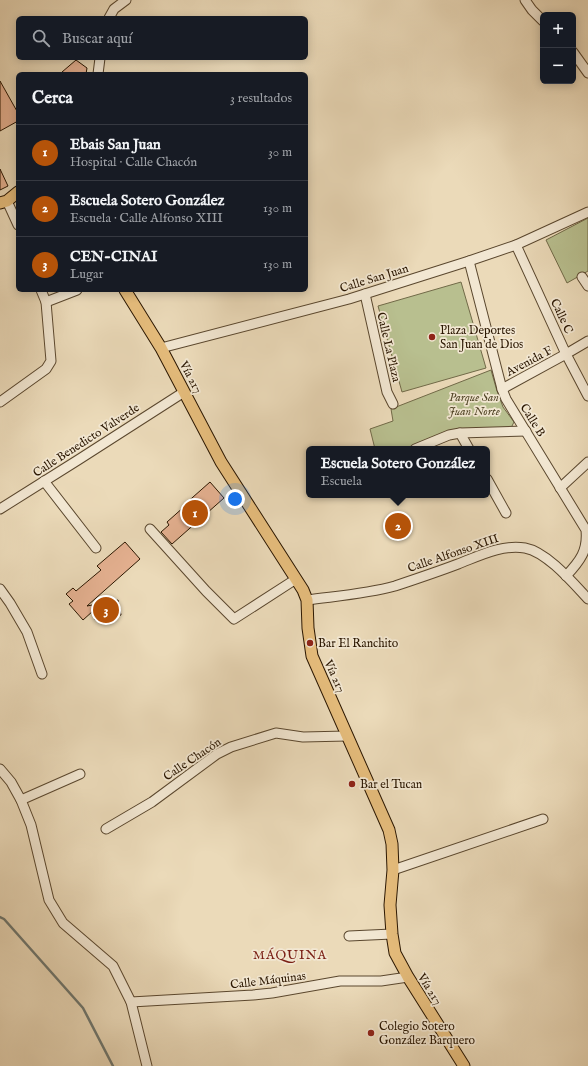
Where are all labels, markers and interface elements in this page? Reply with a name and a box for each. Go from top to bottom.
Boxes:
map controls [540,12,576,84]
button: + [540,12,576,48]
search box [16,16,308,60]
icon: search [30,27,52,49]
text: Buscar aquí [62,29,132,48]
button: − [540,48,576,84]
text: Cerca [32,88,73,109]
text: 3 resultados [230,90,292,107]
text: Ebais San Juan [70,135,161,154]
text: 1 [43,144,47,161]
text: 30 m [268,144,292,161]
text: Hospital · Calle Chacón [70,154,197,171]
text: Escuela Sotero González [70,191,225,210]
text: 2 [42,200,48,217]
text: 130 m [263,200,292,217]
text: Escuela · Calle Alfonso XIII [70,210,223,227]
text: CEN-CINAI [70,247,158,266]
text: 3 [43,256,47,273]
text: 130 m [263,256,292,273]
street label: Calle San Juan [338,261,411,297]
text: Lugar [70,266,103,283]
street label: Calle C [547,296,576,337]
street label: Calle La Plaza [373,311,404,384]
place label: Plaza Deportes San Juan de Dios [440,323,523,353]
marker: Plaza Deportes San Juan de Dios [427,332,437,342]
street label: Avenida F [503,343,555,380]
street label: Vía 217 [175,358,205,396]
park label: Parque San Juan Norte [448,390,500,419]
street label: Calle Benedicto Valverde [30,400,143,481]
street label: Calle B [517,401,549,440]
popup [306,446,490,498]
text: Escuela Sotero González [321,454,475,473]
text: Escuela [321,473,362,490]
your location [225,489,245,509]
pin: 1 [182,498,208,528]
pin: 2 [385,511,411,541]
street label: Calle Alfonso XIII [406,531,501,576]
pin: 3 [93,595,119,625]
place label: Bar El Ranchito [318,636,399,651]
marker: Bar El Ranchito [305,638,315,648]
street label: Vía 217 [320,657,348,695]
street label: Calle Chacón [161,734,225,784]
place label: Bar el Tucan [360,777,423,792]
marker: Bar el Tucan [347,779,357,789]
district label: MÁQUINA [253,947,328,964]
street label: Calle Máquinas [229,968,307,994]
street label: Vía 217 [414,970,445,1008]
place label: Colegio Sotero González Barquero [379,1019,476,1049]
marker: Colegio Sotero González Barquero [366,1028,376,1038]

